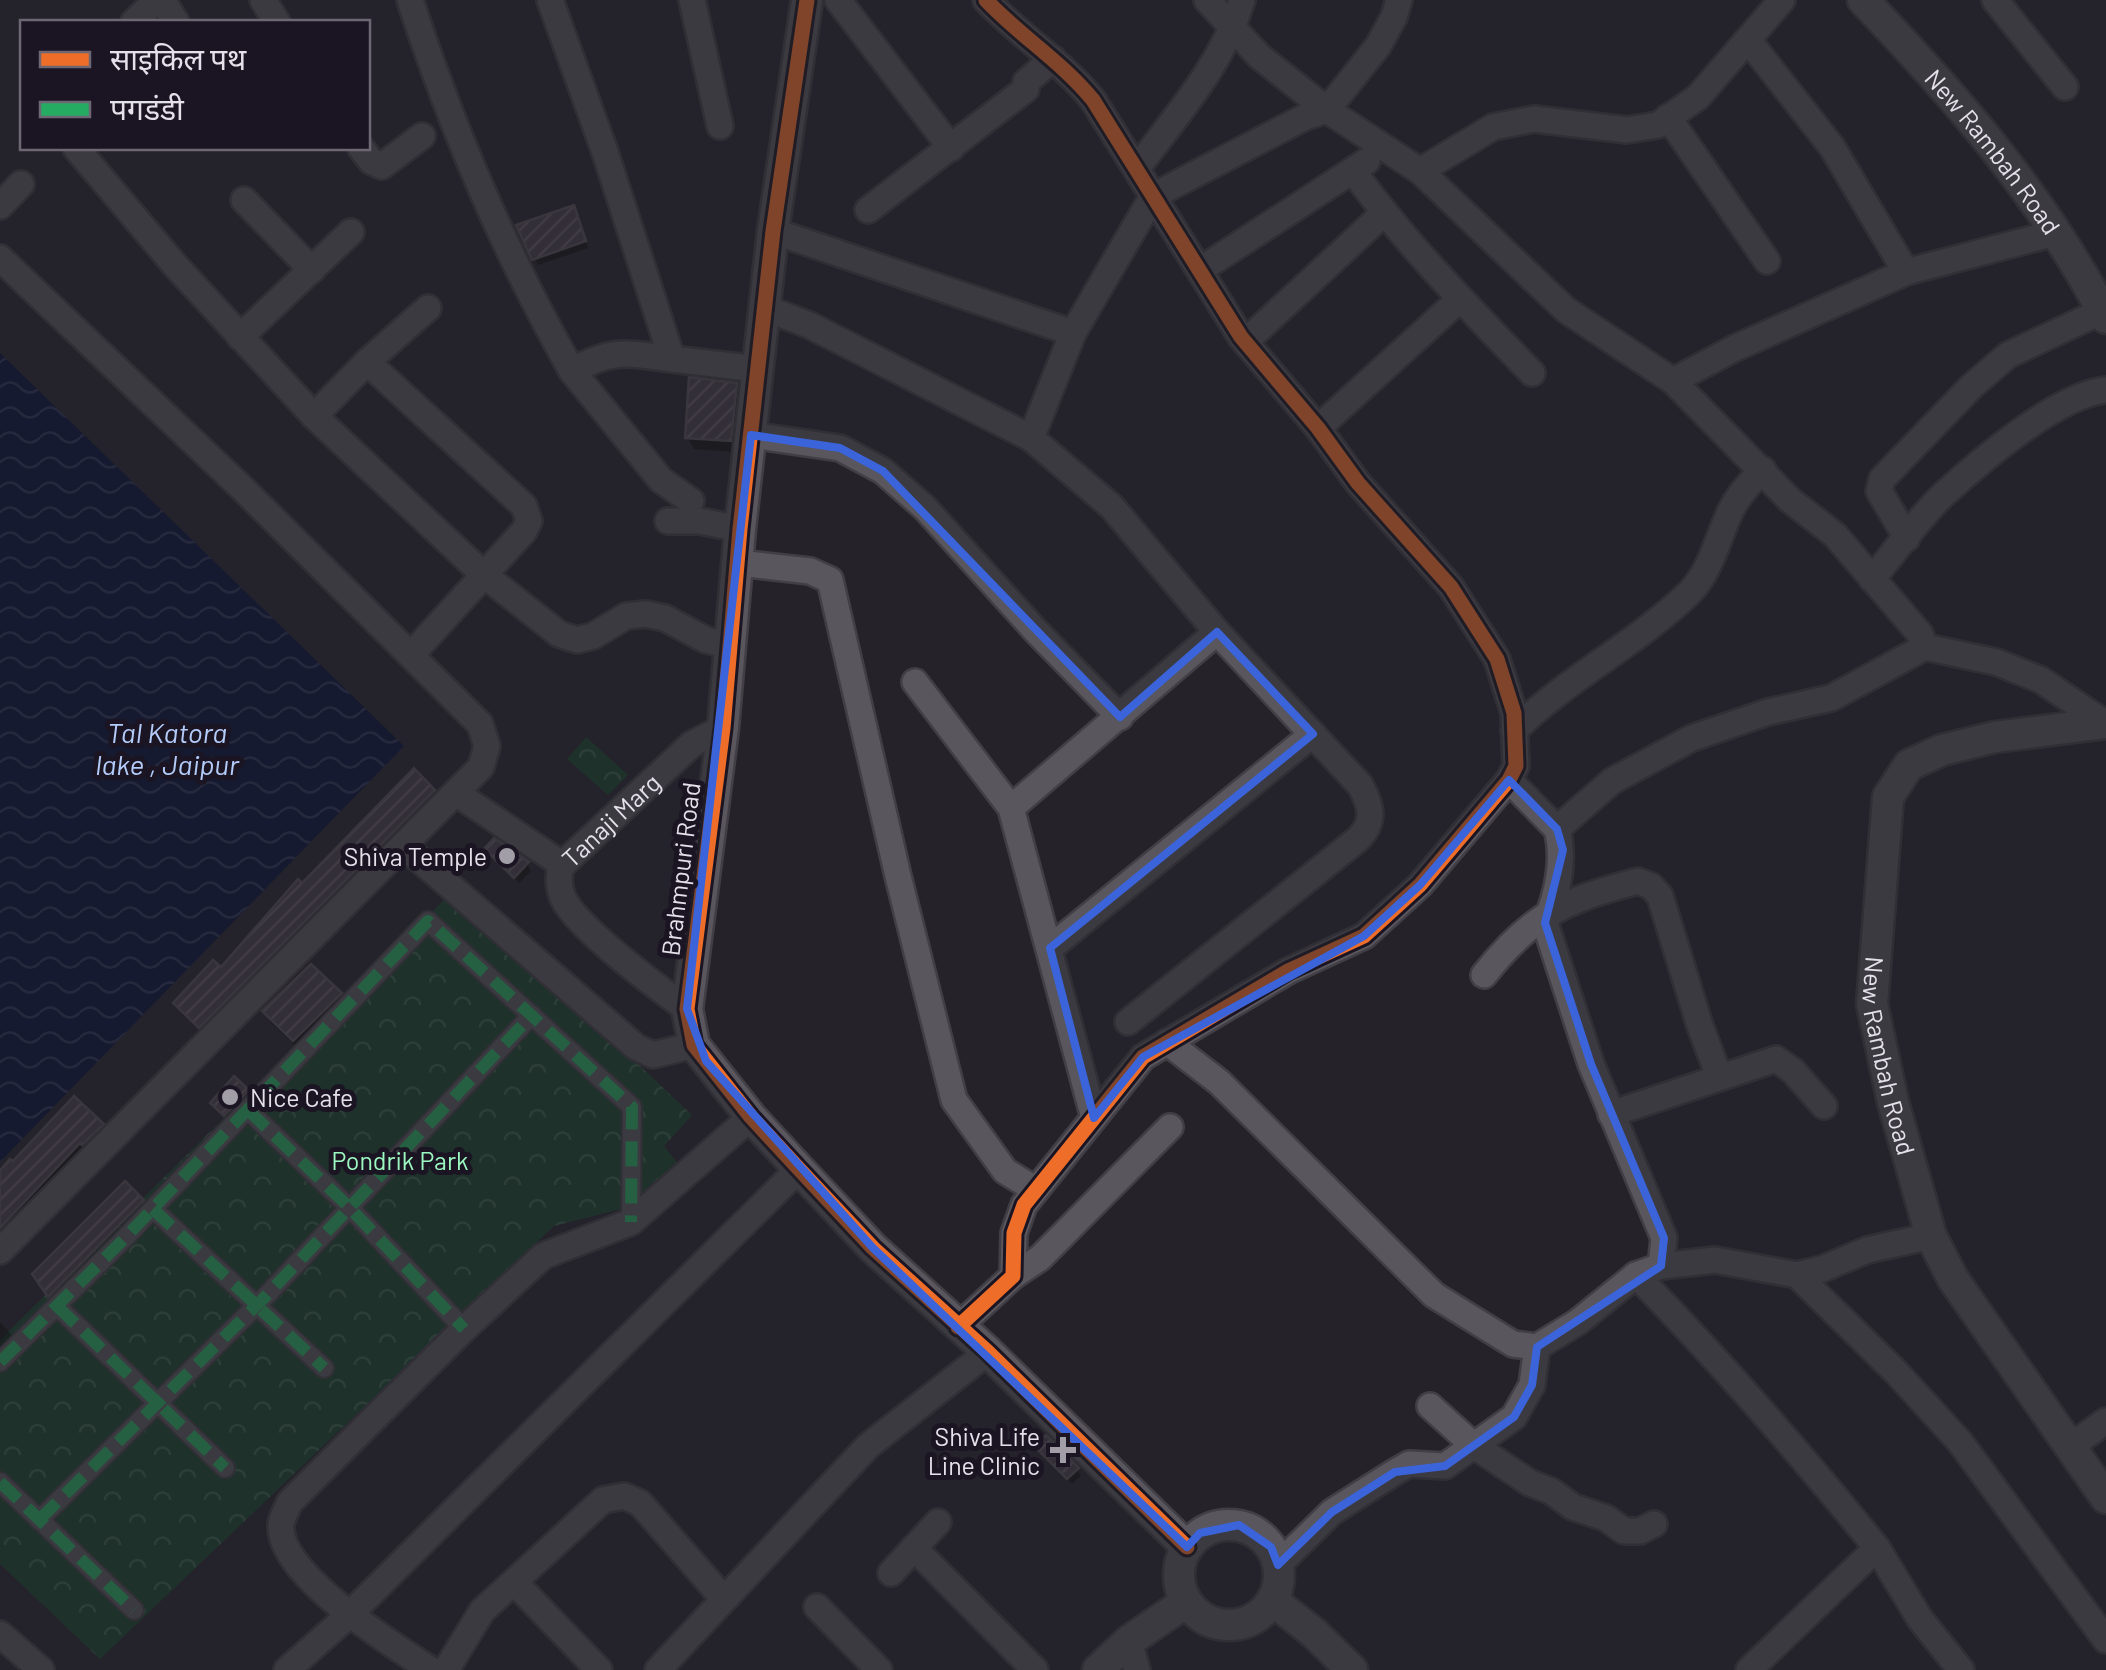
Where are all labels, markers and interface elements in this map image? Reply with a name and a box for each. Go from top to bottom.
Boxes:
legend [20,20,370,150]
text: साइकिल पथ [110,40,247,76]
street label: New Rambah Road [1919,63,2067,240]
text: पगडंडी [110,90,185,126]
water label: Tal Katora lake , Jaipur [95,715,240,781]
street label: Tanaji Marg [555,767,666,873]
street label: Brahmpuri Road [654,781,706,957]
place label: Shiva Temple [344,841,487,871]
marker: Shiva Temple [496,845,518,867]
street label: New Rambah Road [1857,955,1922,1158]
place label: Nice Cafe [250,1082,353,1112]
marker: Nice Cafe [219,1086,241,1108]
park label: Pondrik Park [331,1145,469,1175]
place label: Shiva Life Line Clinic [928,1421,1040,1480]
marker: Shiva Life Line Clinic [1050,1437,1076,1463]

